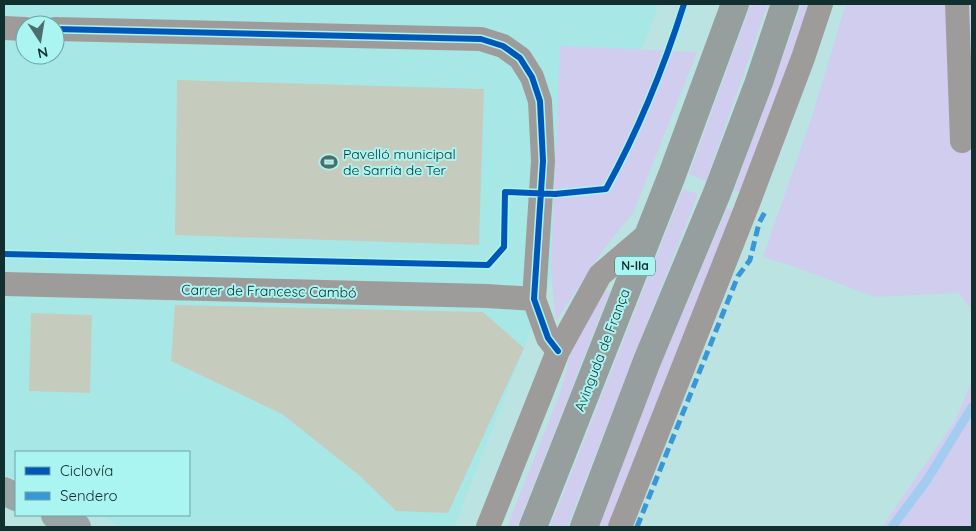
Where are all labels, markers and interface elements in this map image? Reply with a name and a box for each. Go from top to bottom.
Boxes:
north arrow [15,15,65,65]
text: N [36,43,50,63]
place label: Pavelló municipal de Sarrià de Ter [343,145,456,179]
sports icon: Pavelló municipal de Sarrià de Ter [319,152,339,172]
road number: N-IIa [615,256,655,276]
street label: Carrer de Francesc Cambó [181,280,357,302]
street label: Avinguda de França [570,286,634,414]
legend [15,451,190,516]
text: Ciclovía [60,461,113,480]
text: Sendero [60,486,118,505]

